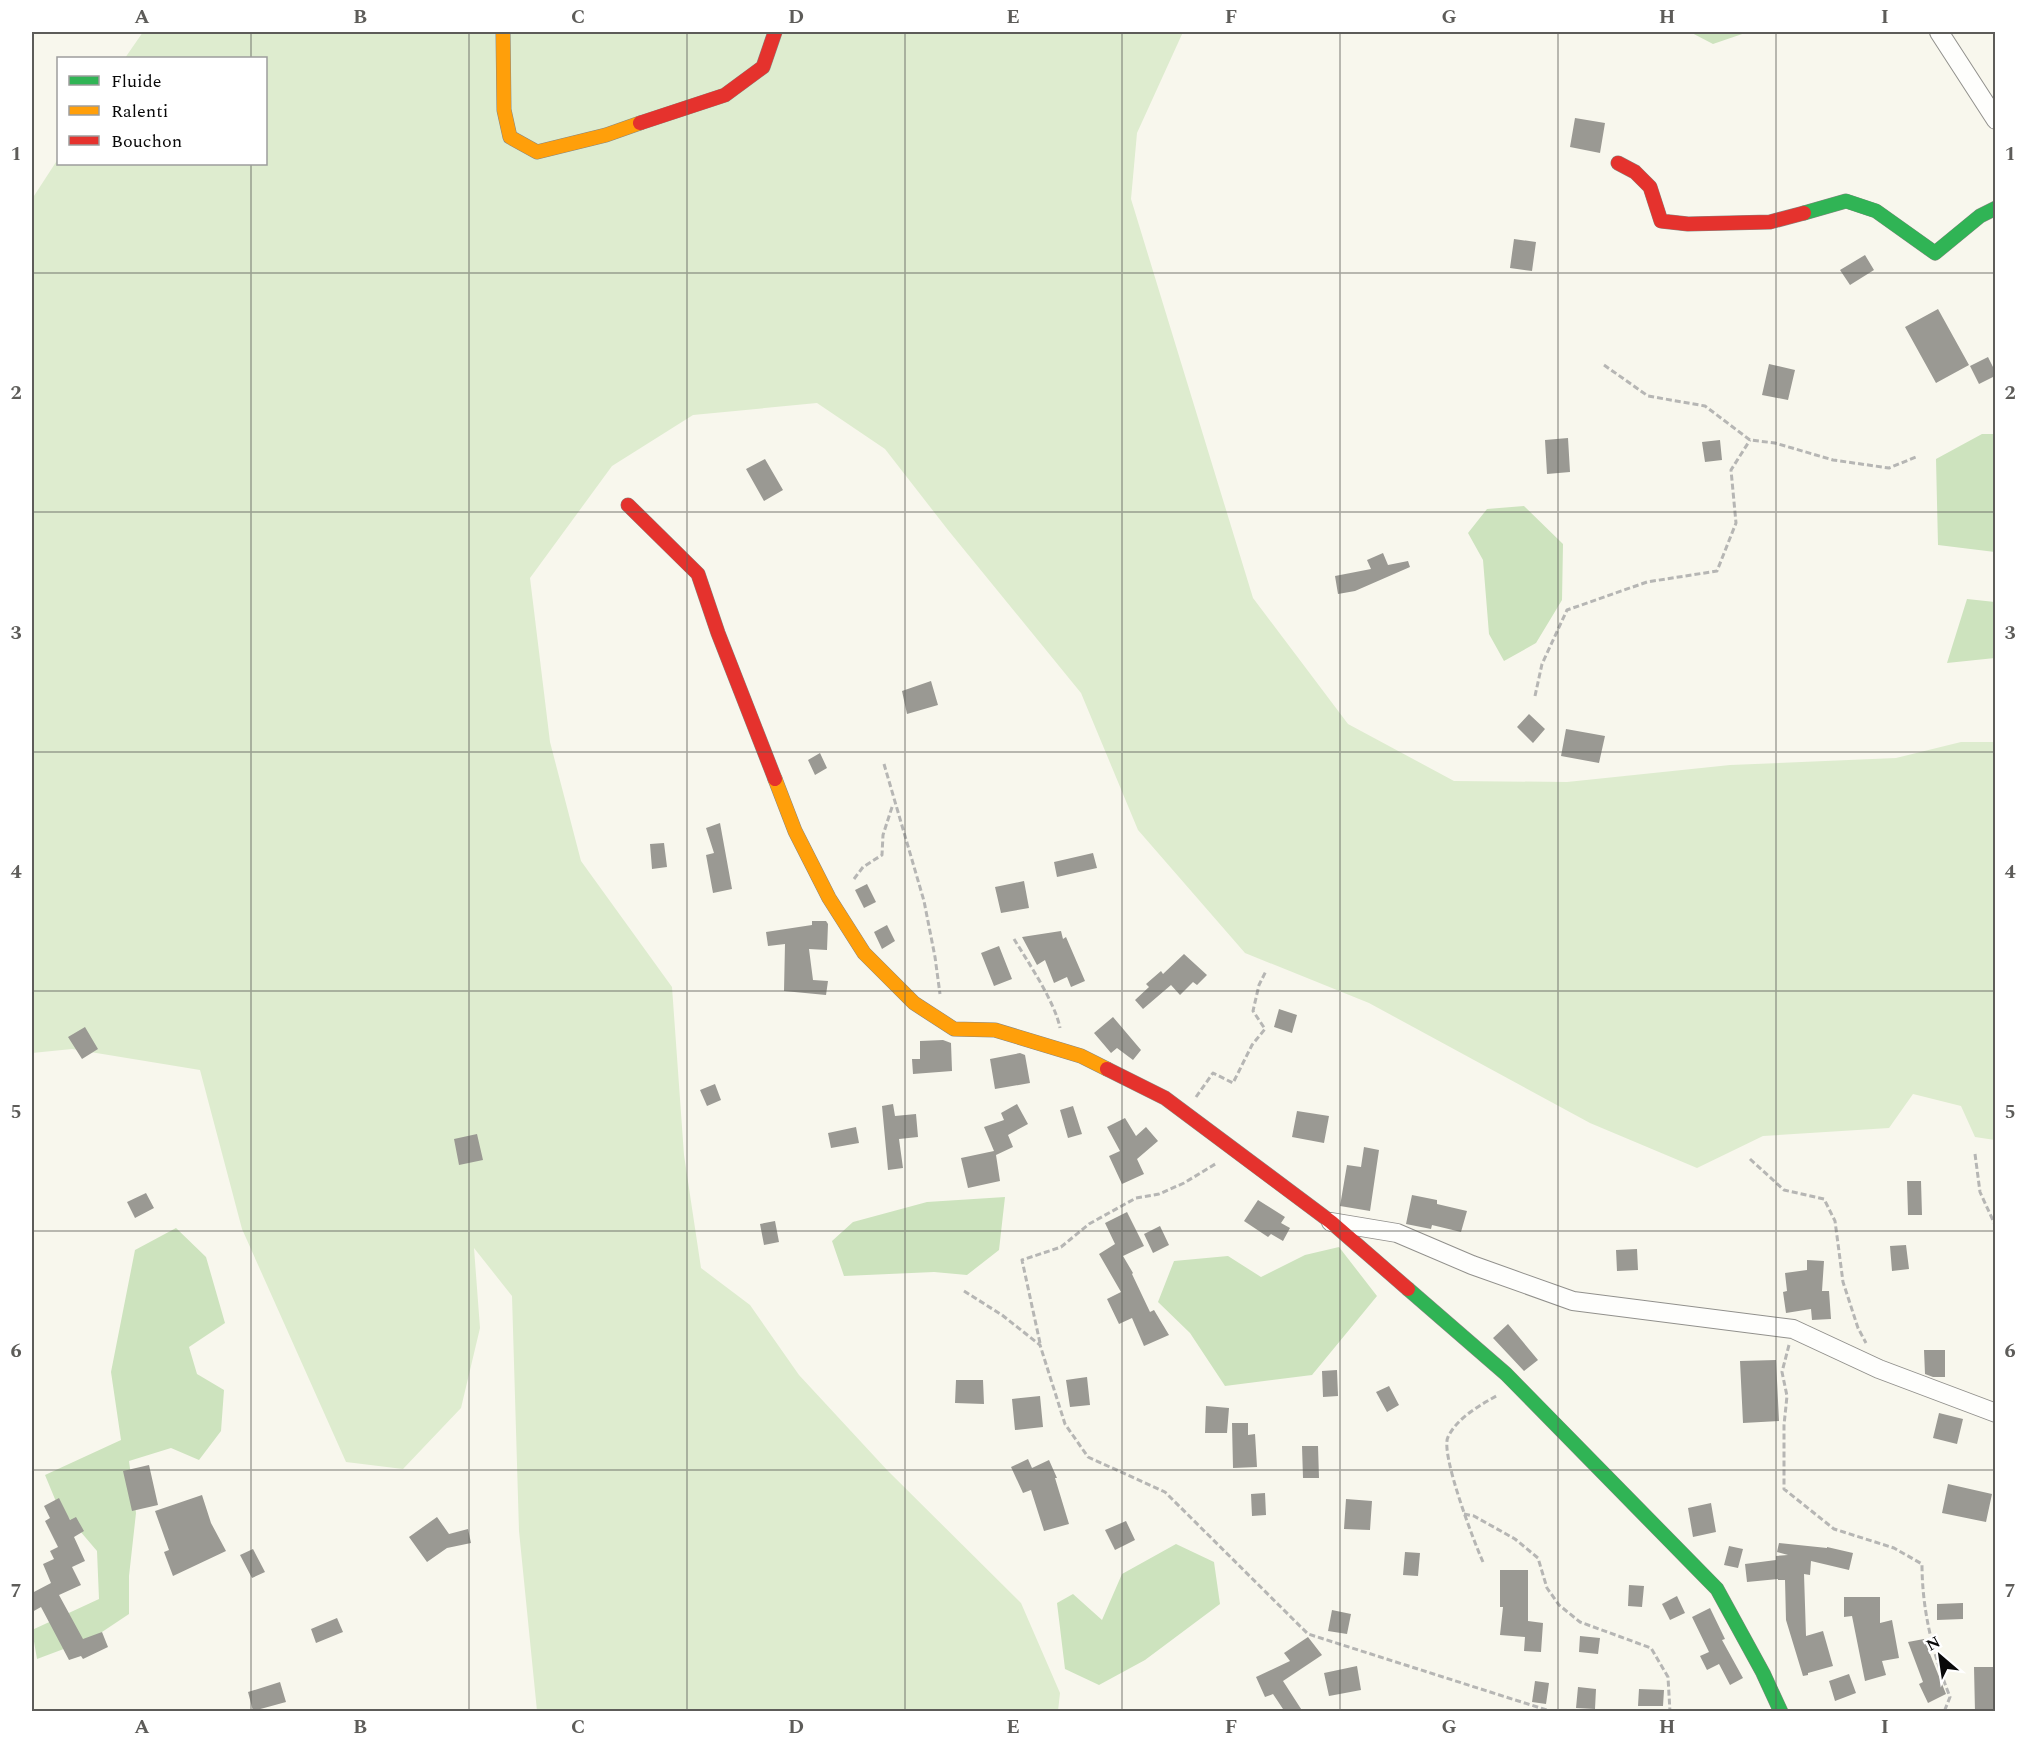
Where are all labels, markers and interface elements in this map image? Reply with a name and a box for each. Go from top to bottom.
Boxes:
text: A [134,2,150,32]
text: B [353,2,367,32]
text: C [571,2,585,32]
text: D [788,2,804,32]
text: E [1006,2,1020,32]
text: F [1225,2,1237,32]
text: G [1441,2,1457,32]
text: H [1659,2,1675,32]
text: I [1881,2,1889,32]
legend [57,57,267,165]
text: Fluide [111,68,162,95]
text: Ralenti [111,98,168,125]
text: Bouchon [111,128,182,155]
text: 1 [10,139,22,169]
text: 1 [2004,139,2016,169]
text: 2 [10,378,22,408]
text: 2 [2004,378,2016,408]
text: 3 [10,618,22,648]
text: 3 [2004,618,2016,648]
text: 4 [10,857,22,887]
text: 4 [2004,857,2016,887]
text: 5 [10,1097,22,1127]
text: 5 [2004,1097,2016,1127]
text: 6 [10,1336,22,1366]
text: 6 [2004,1336,2016,1366]
text: 7 [10,1576,22,1606]
text: 7 [2004,1576,2016,1606]
north arrow [1910,1626,1970,1686]
text: N [1922,1630,1945,1657]
text: A [134,1712,150,1742]
text: B [353,1712,367,1742]
text: C [571,1712,585,1742]
text: D [788,1712,804,1742]
text: E [1006,1712,1020,1742]
text: F [1225,1712,1237,1742]
text: G [1441,1712,1457,1742]
text: H [1659,1712,1675,1742]
text: I [1881,1712,1889,1742]

